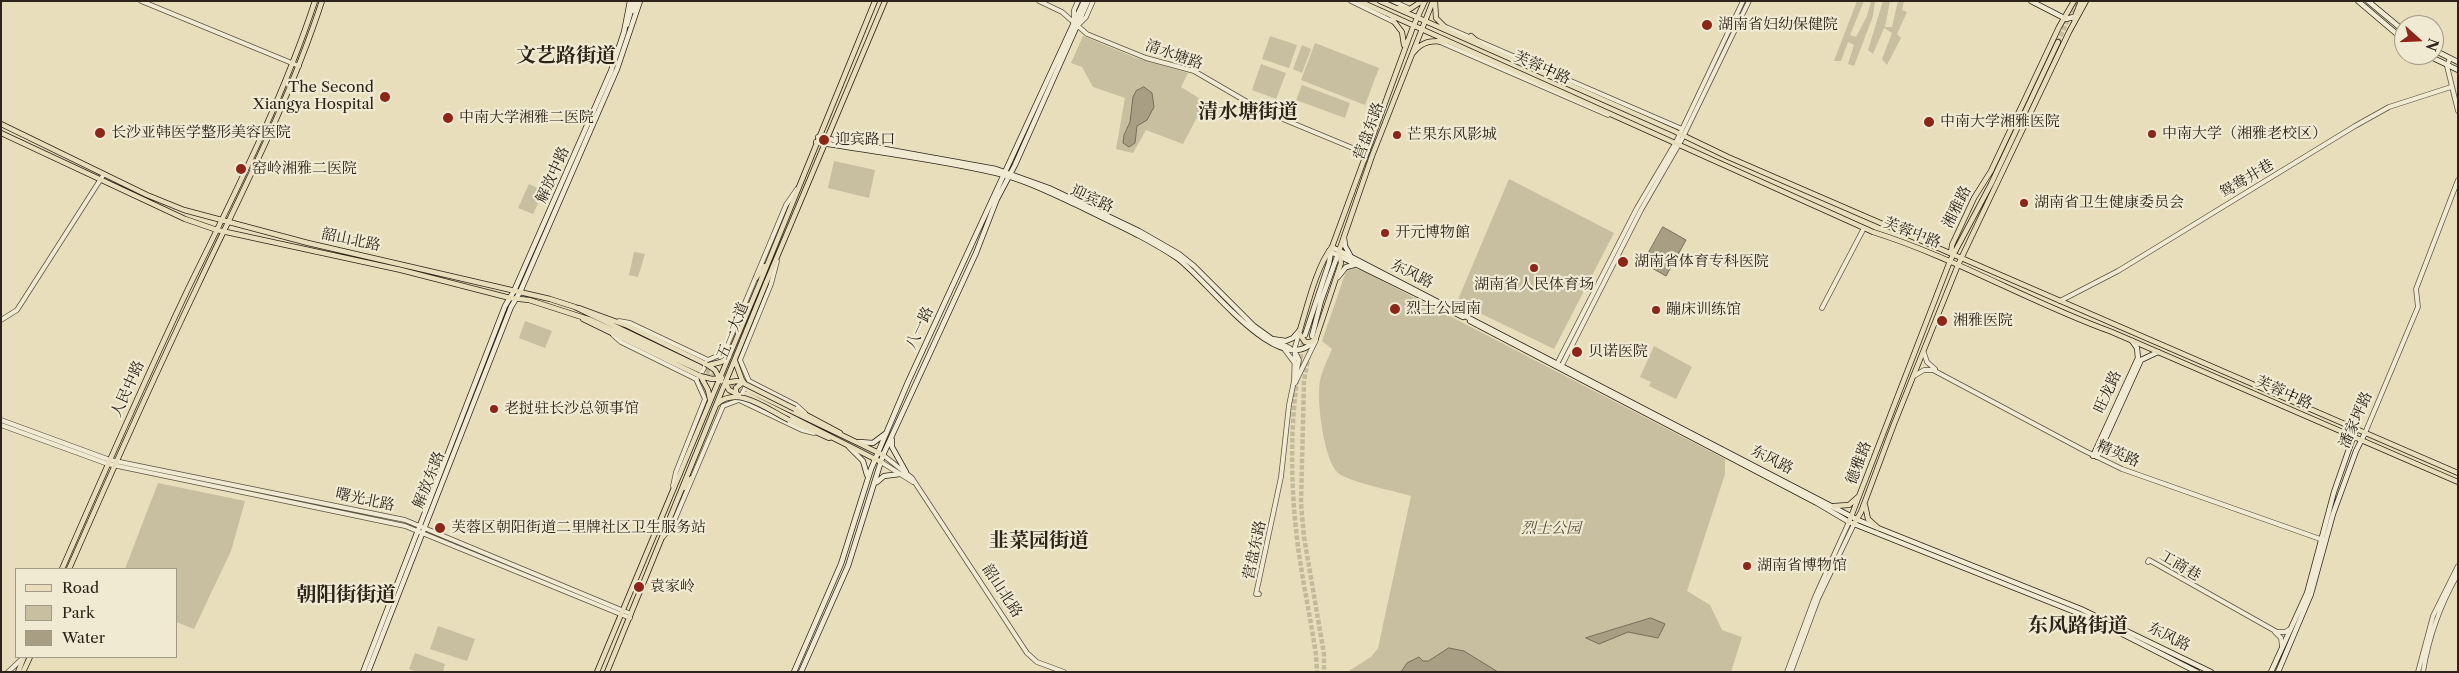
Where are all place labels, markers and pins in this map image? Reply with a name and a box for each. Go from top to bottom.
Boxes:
place label: 湖南省妇幼保健院 [1718,16,1838,34]
marker: 湖南省妇幼保健院 [1700,18,1714,32]
place label: The Second Xiangya Hospital [253,79,374,114]
marker: The Second Xiangya Hospital [378,90,392,104]
place label: 中南大学湘雅二医院 [459,109,594,127]
marker: 中南大学湘雅二医院 [441,111,455,125]
place label: 中南大学湘雅医院 [1940,113,2060,131]
marker: 中南大学湘雅医院 [1922,115,1936,129]
place label: 长沙亚韩医学整形美容医院 [111,124,291,142]
place label: 中南大学（湘雅老校区） [2162,125,2327,143]
marker: 长沙亚韩医学整形美容医院 [93,126,107,140]
place label: 芒果东风影城 [1407,126,1497,144]
marker: 中南大学（湘雅老校区） [2146,128,2158,140]
marker: 芒果东风影城 [1391,129,1403,141]
place label: 迎宾路口 [835,131,895,149]
marker: 迎宾路口 [817,133,831,147]
place label: 窑岭湘雅二医院 [252,160,357,178]
marker: 窑岭湘雅二医院 [234,162,248,176]
place label: 湖南省卫生健康委员会 [2034,194,2184,212]
marker: 湖南省卫生健康委员会 [2018,197,2030,209]
place label: 开元博物館 [1395,224,1470,242]
marker: 开元博物館 [1379,227,1391,239]
place label: 湖南省体育专科医院 [1634,253,1769,271]
marker: 湖南省体育专科医院 [1616,255,1630,269]
marker: 湖南省人民体育场 [1528,262,1540,274]
place label: 湖南省人民体育场 [1474,276,1594,294]
place label: 烈士公园南 [1406,300,1481,318]
place label: 蹦床训练馆 [1666,301,1741,319]
marker: 烈士公园南 [1388,302,1402,316]
marker: 蹦床训练馆 [1650,304,1662,316]
place label: 湘雅医院 [1953,312,2013,330]
marker: 湘雅医院 [1935,314,1949,328]
place label: 贝诺医院 [1588,343,1648,361]
marker: 贝诺医院 [1570,345,1584,359]
place label: 老挝驻长沙总领事馆 [504,400,639,418]
marker: 老挝驻长沙总领事馆 [488,403,500,415]
place label: 芙蓉区朝阳街道二里牌社区卫生服务站 [451,519,706,537]
marker: 芙蓉区朝阳街道二里牌社区卫生服务站 [433,521,447,535]
place label: 湖南省博物馆 [1757,557,1847,575]
marker: 湖南省博物馆 [1741,560,1753,572]
place label: 袁家岭 [650,578,695,596]
marker: 袁家岭 [632,580,646,594]

